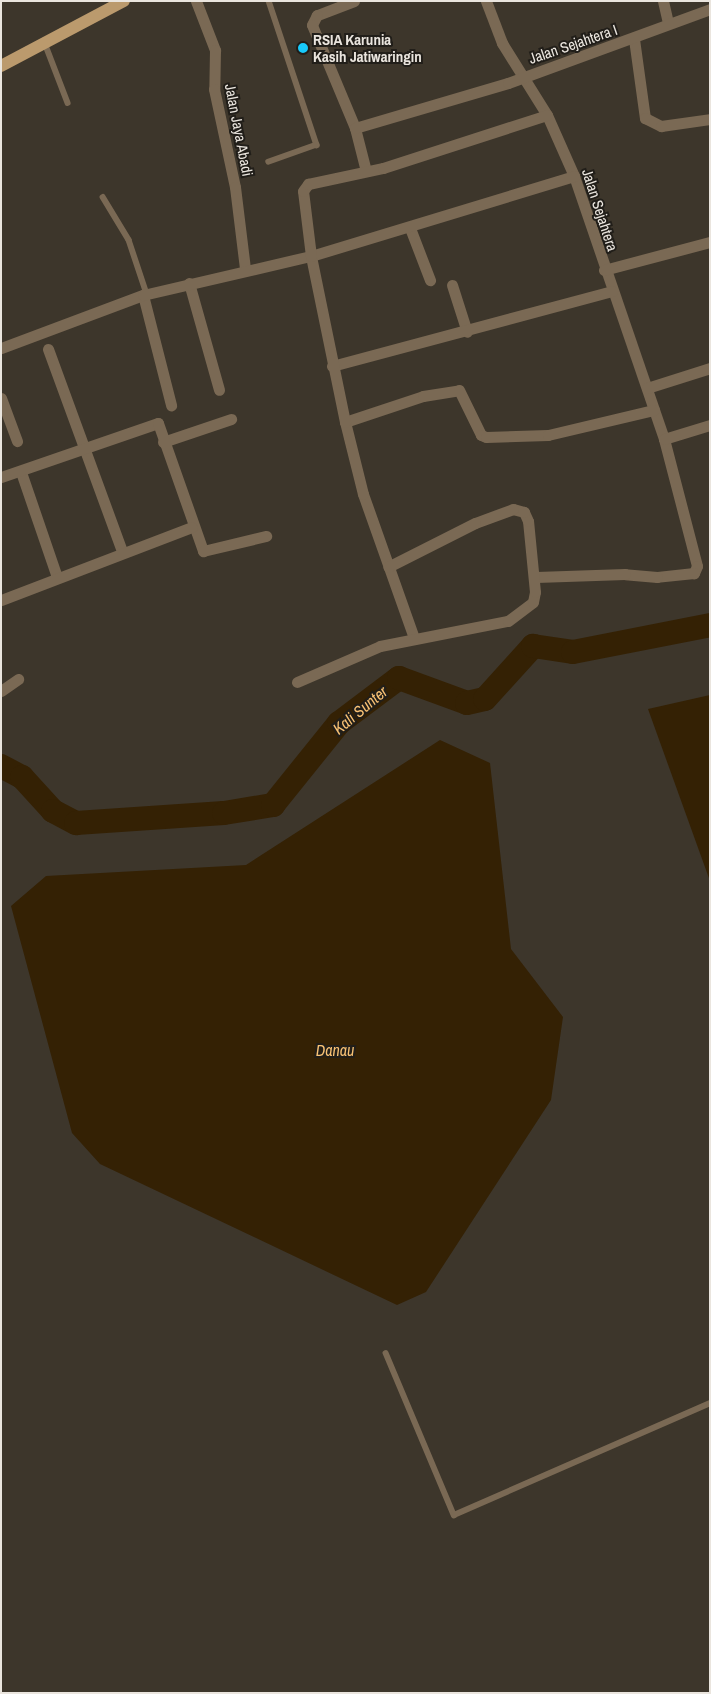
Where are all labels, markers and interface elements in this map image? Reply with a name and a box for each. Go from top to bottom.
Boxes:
street label: Jalan Sejahtera I [526,20,620,68]
place label: RSIA Karunia Kasih Jatiwaringin [313,30,422,65]
marker: RSIA Karunia Kasih Jatiwaringin [297,42,309,54]
street label: Jalan Jaya Abadi [221,82,257,178]
street label: Jalan Sejahtera [578,167,622,253]
water label: Kali Sunter [329,682,391,738]
water label: Danau [316,1040,354,1060]

